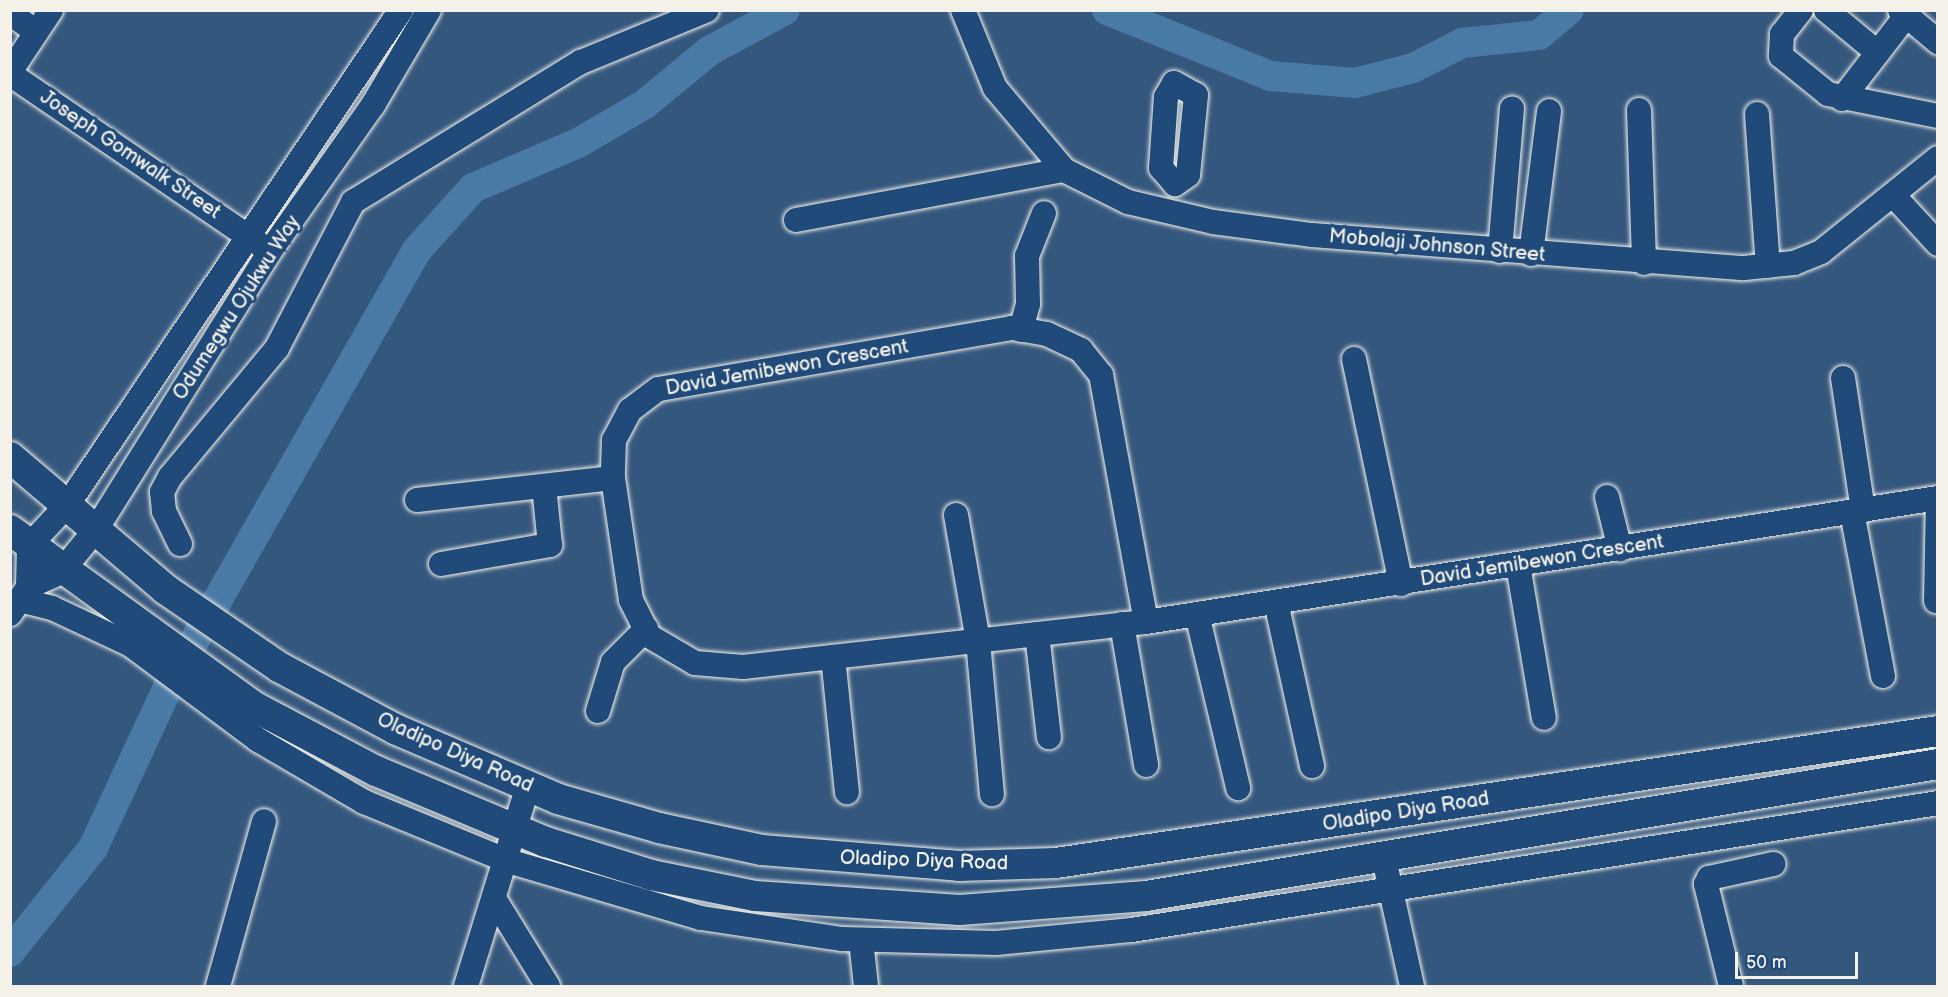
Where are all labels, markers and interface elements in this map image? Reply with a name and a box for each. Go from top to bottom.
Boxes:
street label: Joseph Gomwalk Street [35,85,225,225]
street label: Odumegwu Ojukwu Way [168,211,306,405]
street label: Mobolaji Johnson Street [1327,225,1547,267]
street label: David Jemibewon Crescent [663,335,911,401]
street label: David Jemibewon Crescent [1418,530,1666,592]
street label: Oladipo Diya Road [373,708,537,798]
street label: Oladipo Diya Road [1321,787,1491,837]
street label: Oladipo Diya Road [840,846,1008,876]
scale bar [1738,940,1861,978]
text: 50 m [1746,952,1787,973]

